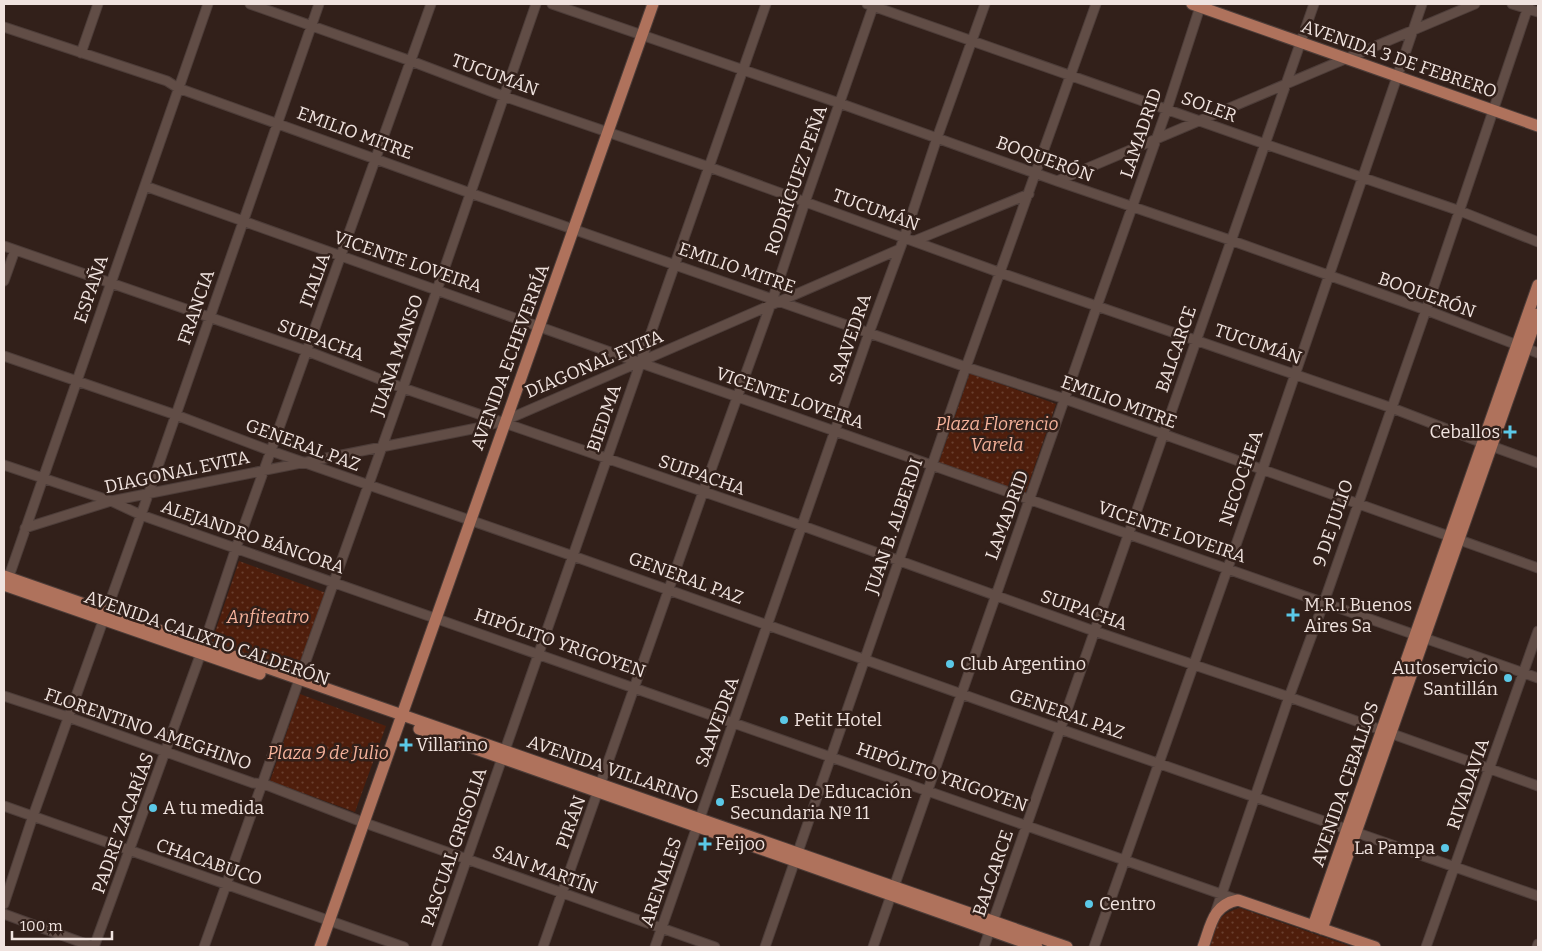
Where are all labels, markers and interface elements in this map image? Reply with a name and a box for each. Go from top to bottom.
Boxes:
street label: AVENIDA 3 DE FEBRERO [1298,15,1500,103]
street label: TUCUMÁN [449,49,541,101]
street label: LAMADRID [1115,85,1167,181]
street label: SOLER [1178,87,1240,127]
street label: EMILIO MITRE [294,102,416,164]
street label: RODRÍGUEZ PEÑA [759,102,832,258]
street label: BOQUERÓN [993,131,1097,187]
street label: TUCUMÁN [830,184,922,236]
street label: VICENTE LOVEIRA [331,226,485,298]
street label: EMILIO MITRE [676,238,798,298]
street label: ITALIA [295,250,335,310]
street label: ESPAÑA [69,252,113,326]
street label: AVENIDA ECHEVERRÍA [465,260,554,453]
street label: FRANCIA [173,266,219,347]
street label: BOQUERÓN [1375,267,1479,323]
street label: SAAVEDRA [824,290,876,387]
street label: JUANA MANSO [366,292,428,419]
street label: BALCARCE [1151,303,1201,395]
street label: SUIPACHA [275,314,368,366]
street label: TUCUMÁN [1212,319,1304,369]
street label: DIAGONAL EVITA [522,325,666,403]
street label: VICENTE LOVEIRA [713,362,867,434]
street label: EMILIO MITRE [1058,371,1180,433]
street label: BIEDMA [582,381,626,455]
park label: Plaza Florencio Varela [935,413,1059,456]
street label: GENERAL PAZ [243,414,363,476]
place label: Ceballos [1429,421,1500,443]
marker: Ceballos [1504,426,1516,438]
street label: NECOCHEA [1214,427,1268,528]
street label: DIAGONAL EVITA [103,446,252,498]
street label: SUIPACHA [656,450,749,500]
street label: JUAN B. ALBERDI [860,455,928,598]
street label: LAMADRID [981,467,1033,563]
street label: 9 DE JULIO [1308,476,1358,570]
street label: ALEJANDRO BÁNCORA [158,495,348,579]
street label: VICENTE LOVEIRA [1095,496,1249,568]
street label: GENERAL PAZ [626,547,746,609]
street label: SUIPACHA [1038,585,1131,635]
street label: AVENIDA CALIXTO CALDERÓN [82,586,332,690]
place label: M.R.I Buenos Aires Sa [1304,594,1412,637]
street label: HIPÓLITO YRIGOYEN [472,603,648,683]
park label: Anfiteatro [226,606,309,628]
marker: M.R.I Buenos Aires Sa [1286,608,1300,622]
place label: Club Argentino [960,653,1086,675]
place label: Autoservicio Santillán [1392,657,1499,700]
marker: Club Argentino [944,658,956,670]
marker: Autoservicio Santillán [1502,672,1514,684]
street label: SAAVEDRA [690,674,744,770]
street label: FLORENTINO AMEGHINO [42,683,254,775]
street label: GENERAL PAZ [1006,684,1128,744]
street label: AVENIDA CEBALLOS [1306,699,1384,869]
place label: Petit Hotel [794,709,882,731]
marker: Petit Hotel [778,714,790,726]
street label: AVENIDA VILLARINO [524,730,702,810]
place label: Villarino [416,734,488,756]
street label: RIVADAVIA [1442,735,1494,832]
street label: HIPÓLITO YRIGOYEN [854,737,1030,817]
marker: Villarino [400,739,412,751]
park label: Plaza 9 de Julio [267,742,389,764]
street label: PADRE ZACARÍAS [86,749,159,896]
street label: PASCUAL GRISOLIA [416,764,492,929]
place label: Escuela De Educación Secundaria Nº 11 [730,781,912,824]
street label: PIRÁN [551,793,591,851]
marker: Escuela De Educación Secundaria Nº 11 [714,796,726,808]
place label: A tu medida [163,797,264,819]
marker: A tu medida [147,802,159,814]
street label: BALCARCE [968,827,1018,919]
place label: Feijoo [715,833,765,855]
street label: CHACABUCO [153,834,265,890]
street label: ARENALES [635,834,687,930]
place label: La Pampa [1354,837,1435,859]
marker: Feijoo [699,838,711,850]
street label: SAN MARTÍN [490,840,601,899]
marker: La Pampa [1439,842,1451,854]
place label: Centro [1099,893,1156,915]
marker: Centro [1083,898,1095,910]
scale bar [12,908,112,940]
text: 100 m [20,917,63,935]

